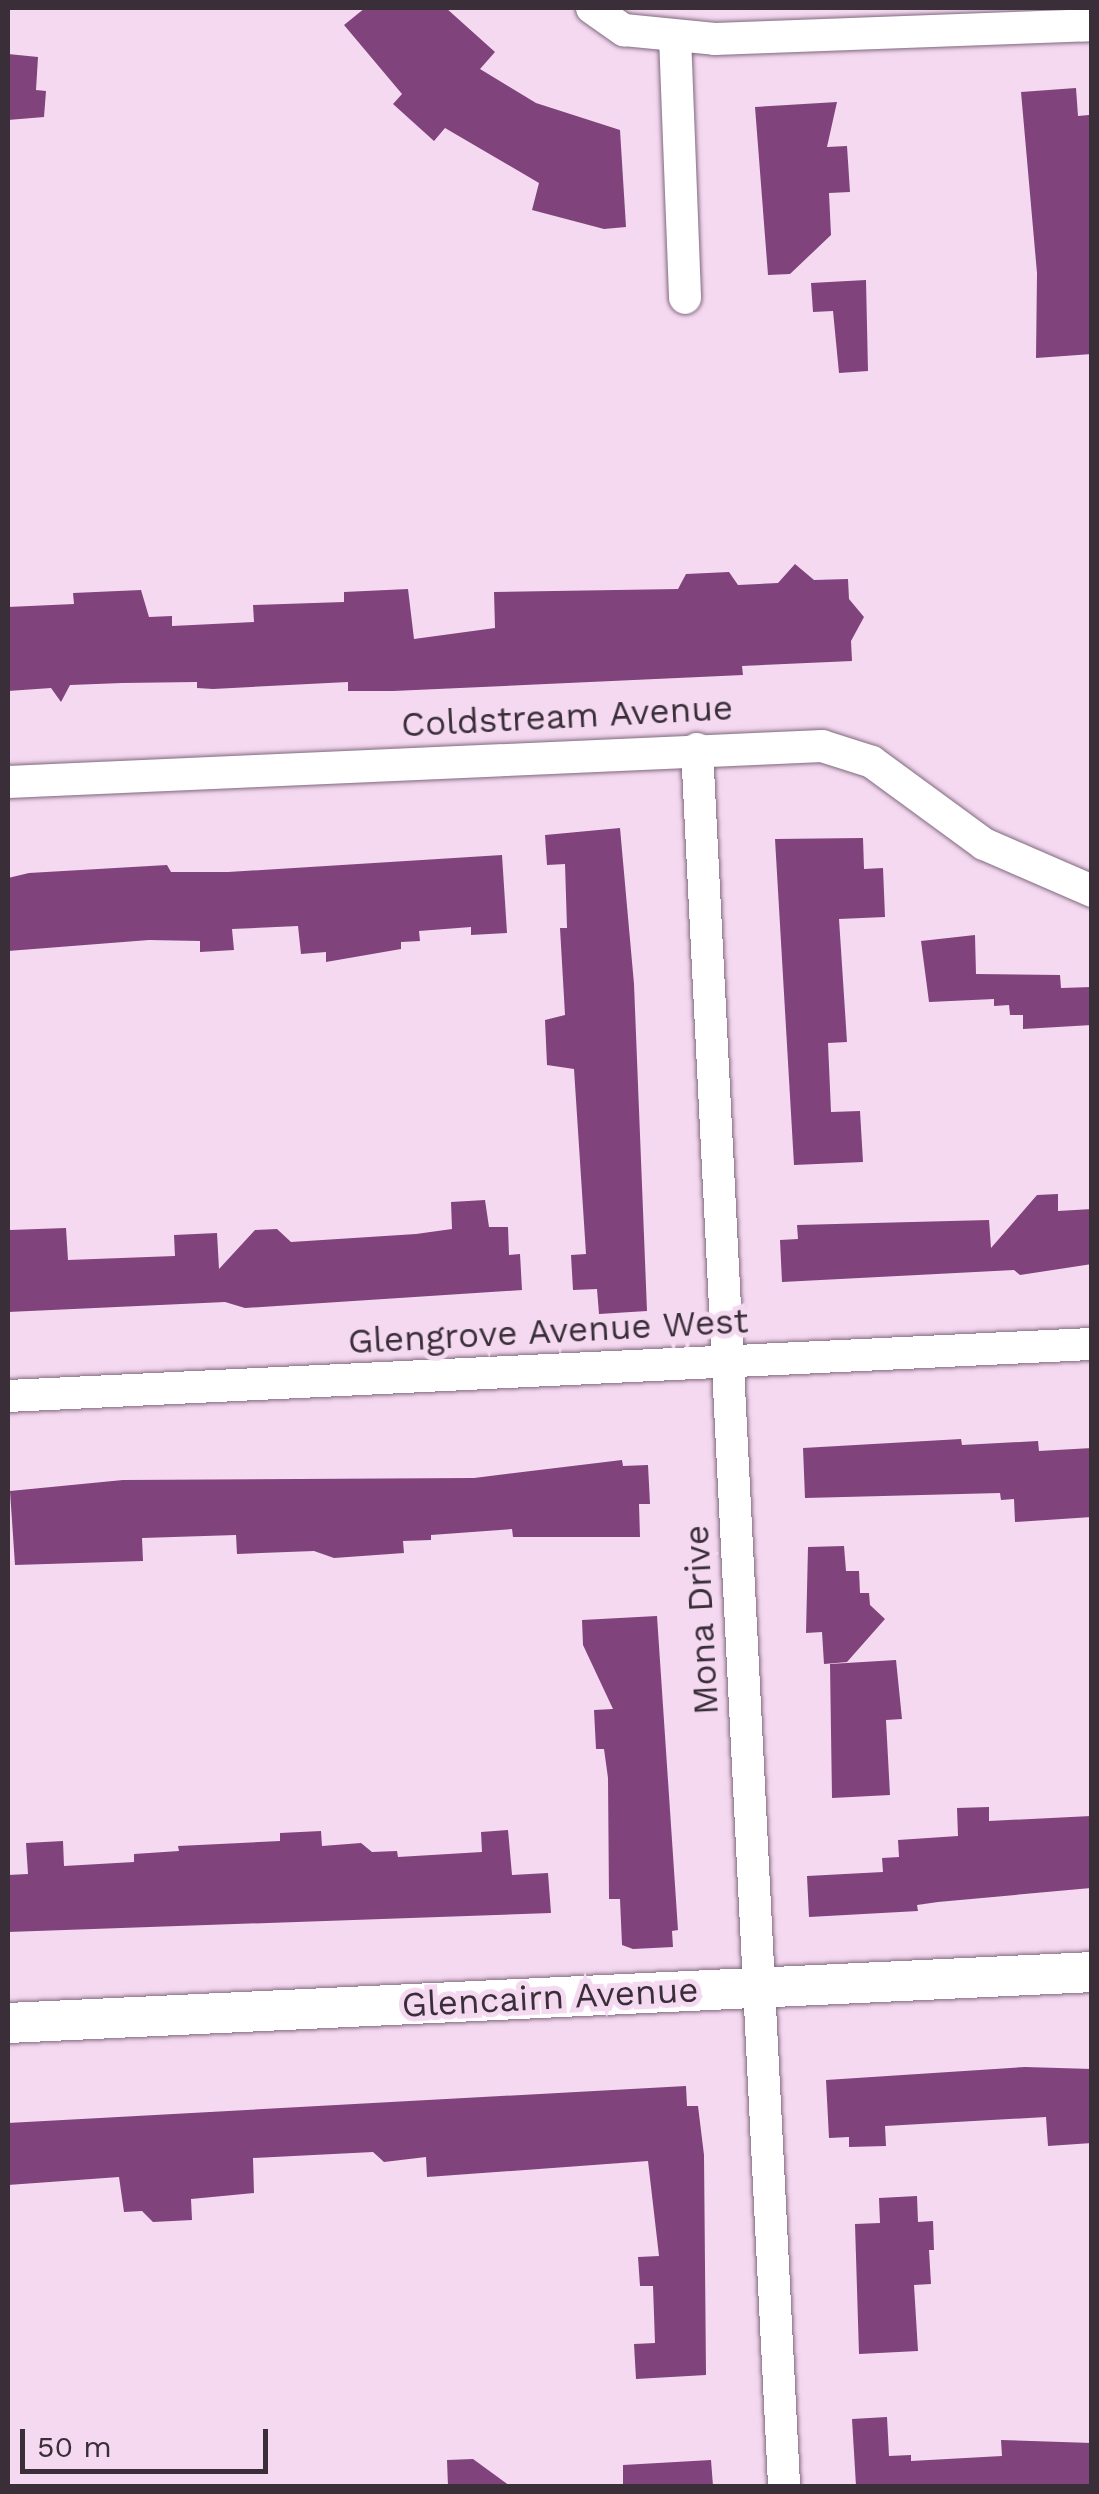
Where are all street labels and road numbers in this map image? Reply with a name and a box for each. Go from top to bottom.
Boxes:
street label: Coldstream Avenue [399,686,735,746]
street label: Glengrove Avenue West [346,1299,750,1363]
street label: Mona Drive [675,1523,727,1717]
street label: Glencairn Avenue [400,1968,700,2026]

